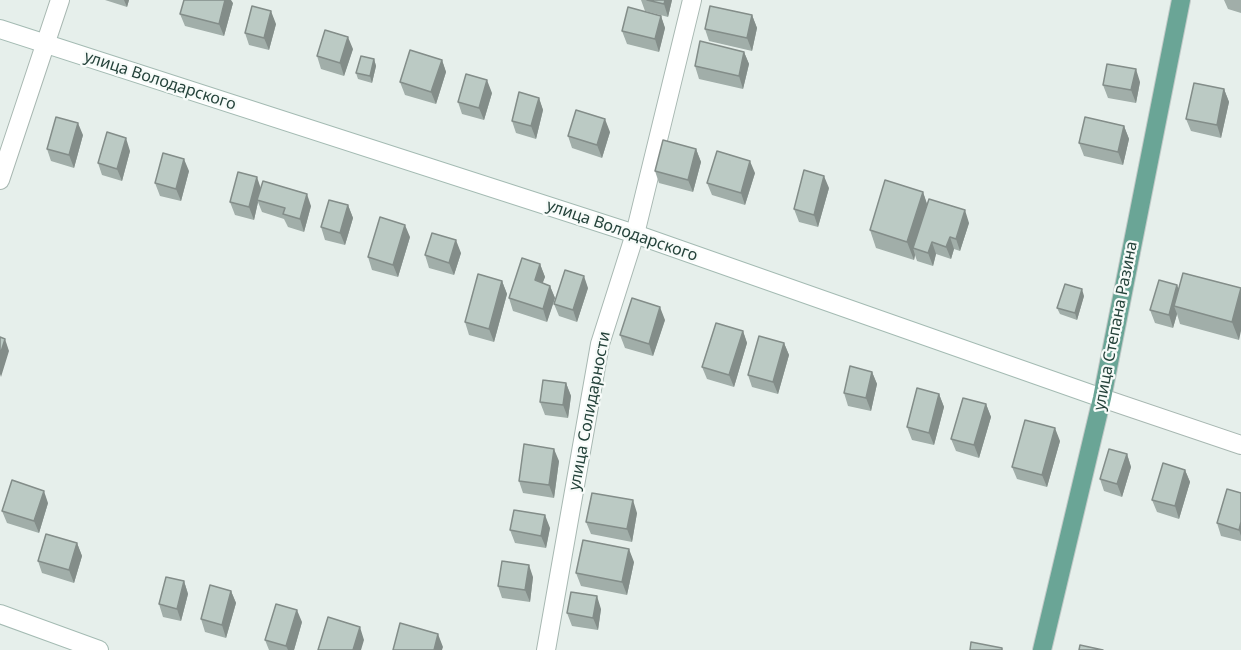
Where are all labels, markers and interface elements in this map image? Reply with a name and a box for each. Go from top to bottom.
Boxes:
street label: улица Володарского [82,47,238,115]
street label: улица Володарского [544,196,700,266]
street label: улица Степана Разина [1090,240,1142,412]
street label: улица Солидарности [565,330,615,492]

